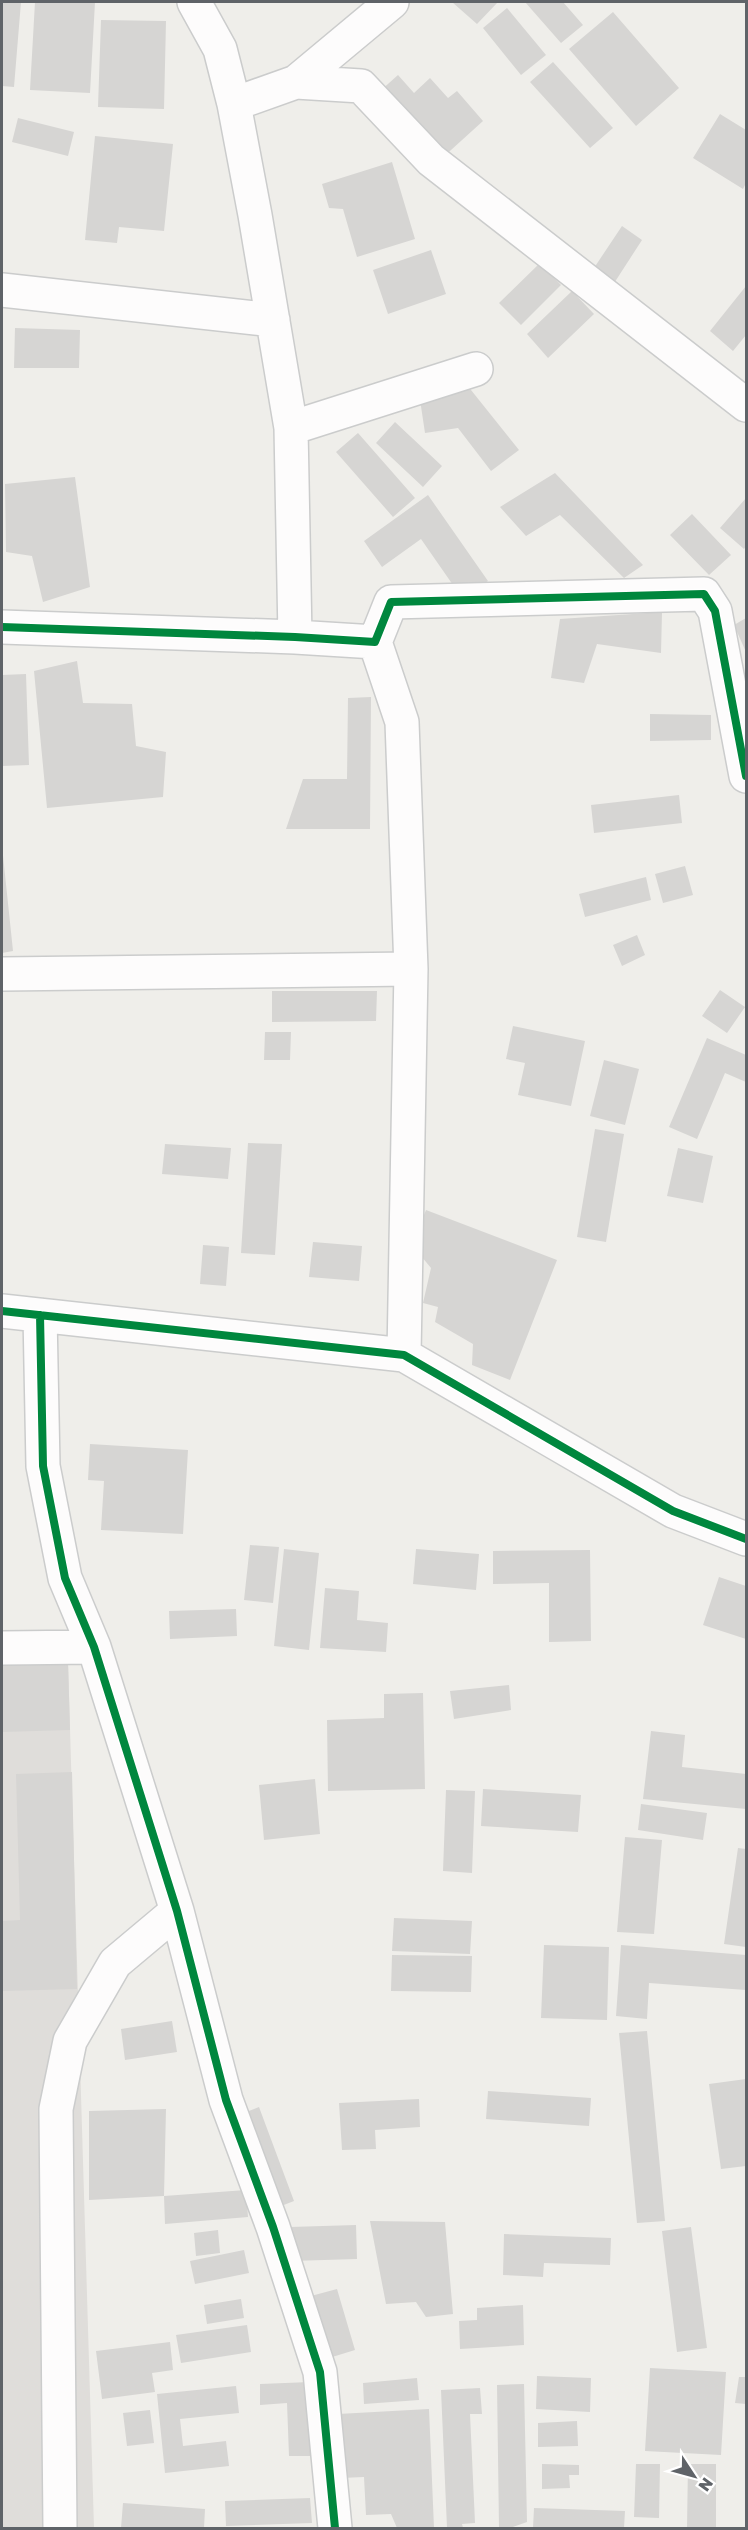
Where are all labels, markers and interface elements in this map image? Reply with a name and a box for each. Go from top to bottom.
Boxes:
north arrow [664,2446,724,2506]
text: N [694,2474,718,2496]

